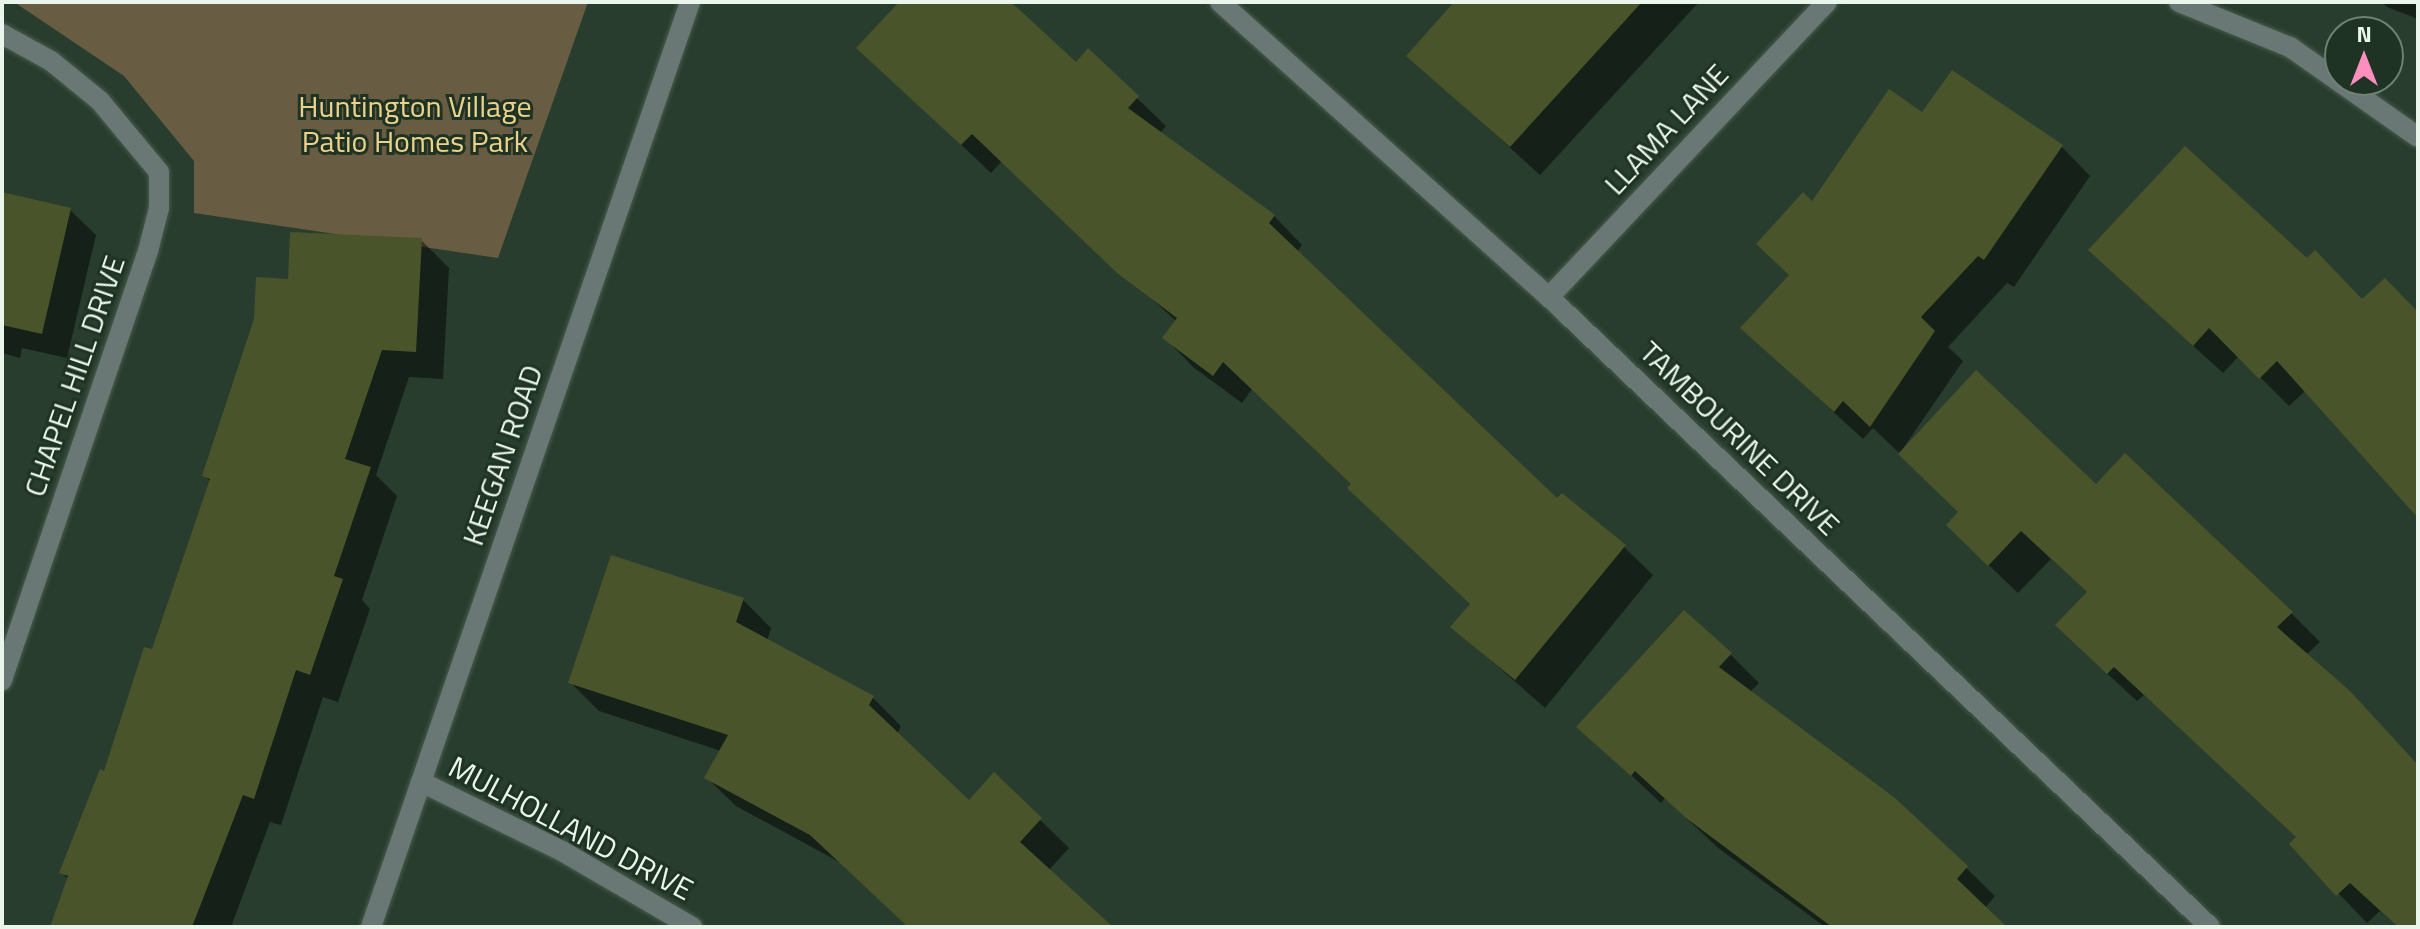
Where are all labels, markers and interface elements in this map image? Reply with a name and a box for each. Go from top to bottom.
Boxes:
north arrow [2324,16,2404,96]
text: N [2356,17,2372,51]
street label: LLAMA LANE [1596,56,1736,202]
park label: Huntington Village Patio Homes Park [298,88,532,158]
street label: CHAPEL HILL DRIVE [16,251,132,501]
street label: TAMBOURINE DRIVE [1633,333,1847,543]
street label: KEEGAN ROAD [454,360,550,550]
street label: MULHOLLAND DRIVE [443,748,699,908]

